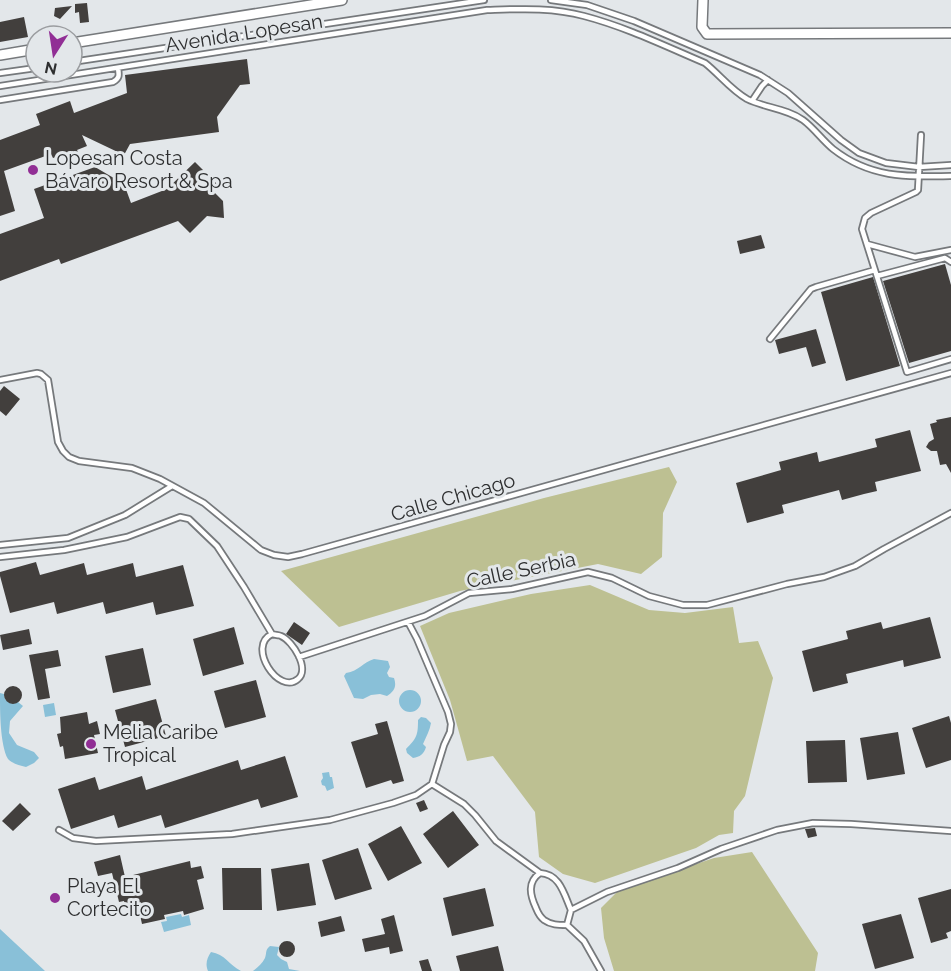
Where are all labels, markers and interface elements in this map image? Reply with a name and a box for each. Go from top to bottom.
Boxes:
street label: Avenida Lopesan [164,9,324,57]
north arrow [24,24,84,84]
text: N [43,58,59,79]
place label: Lopesan Costa Bávaro Resort & Spa [45,146,233,193]
marker: Lopesan Costa Bávaro Resort & Spa [26,163,40,177]
street label: Calle Chicago [388,468,518,526]
street label: Calle Serbia [464,547,578,593]
place label: Melia Caribe Tropical [103,720,218,767]
marker: Melia Caribe Tropical [84,737,98,751]
place label: Playa El Cortecito [67,874,152,921]
marker: Playa El Cortecito [48,891,62,905]

